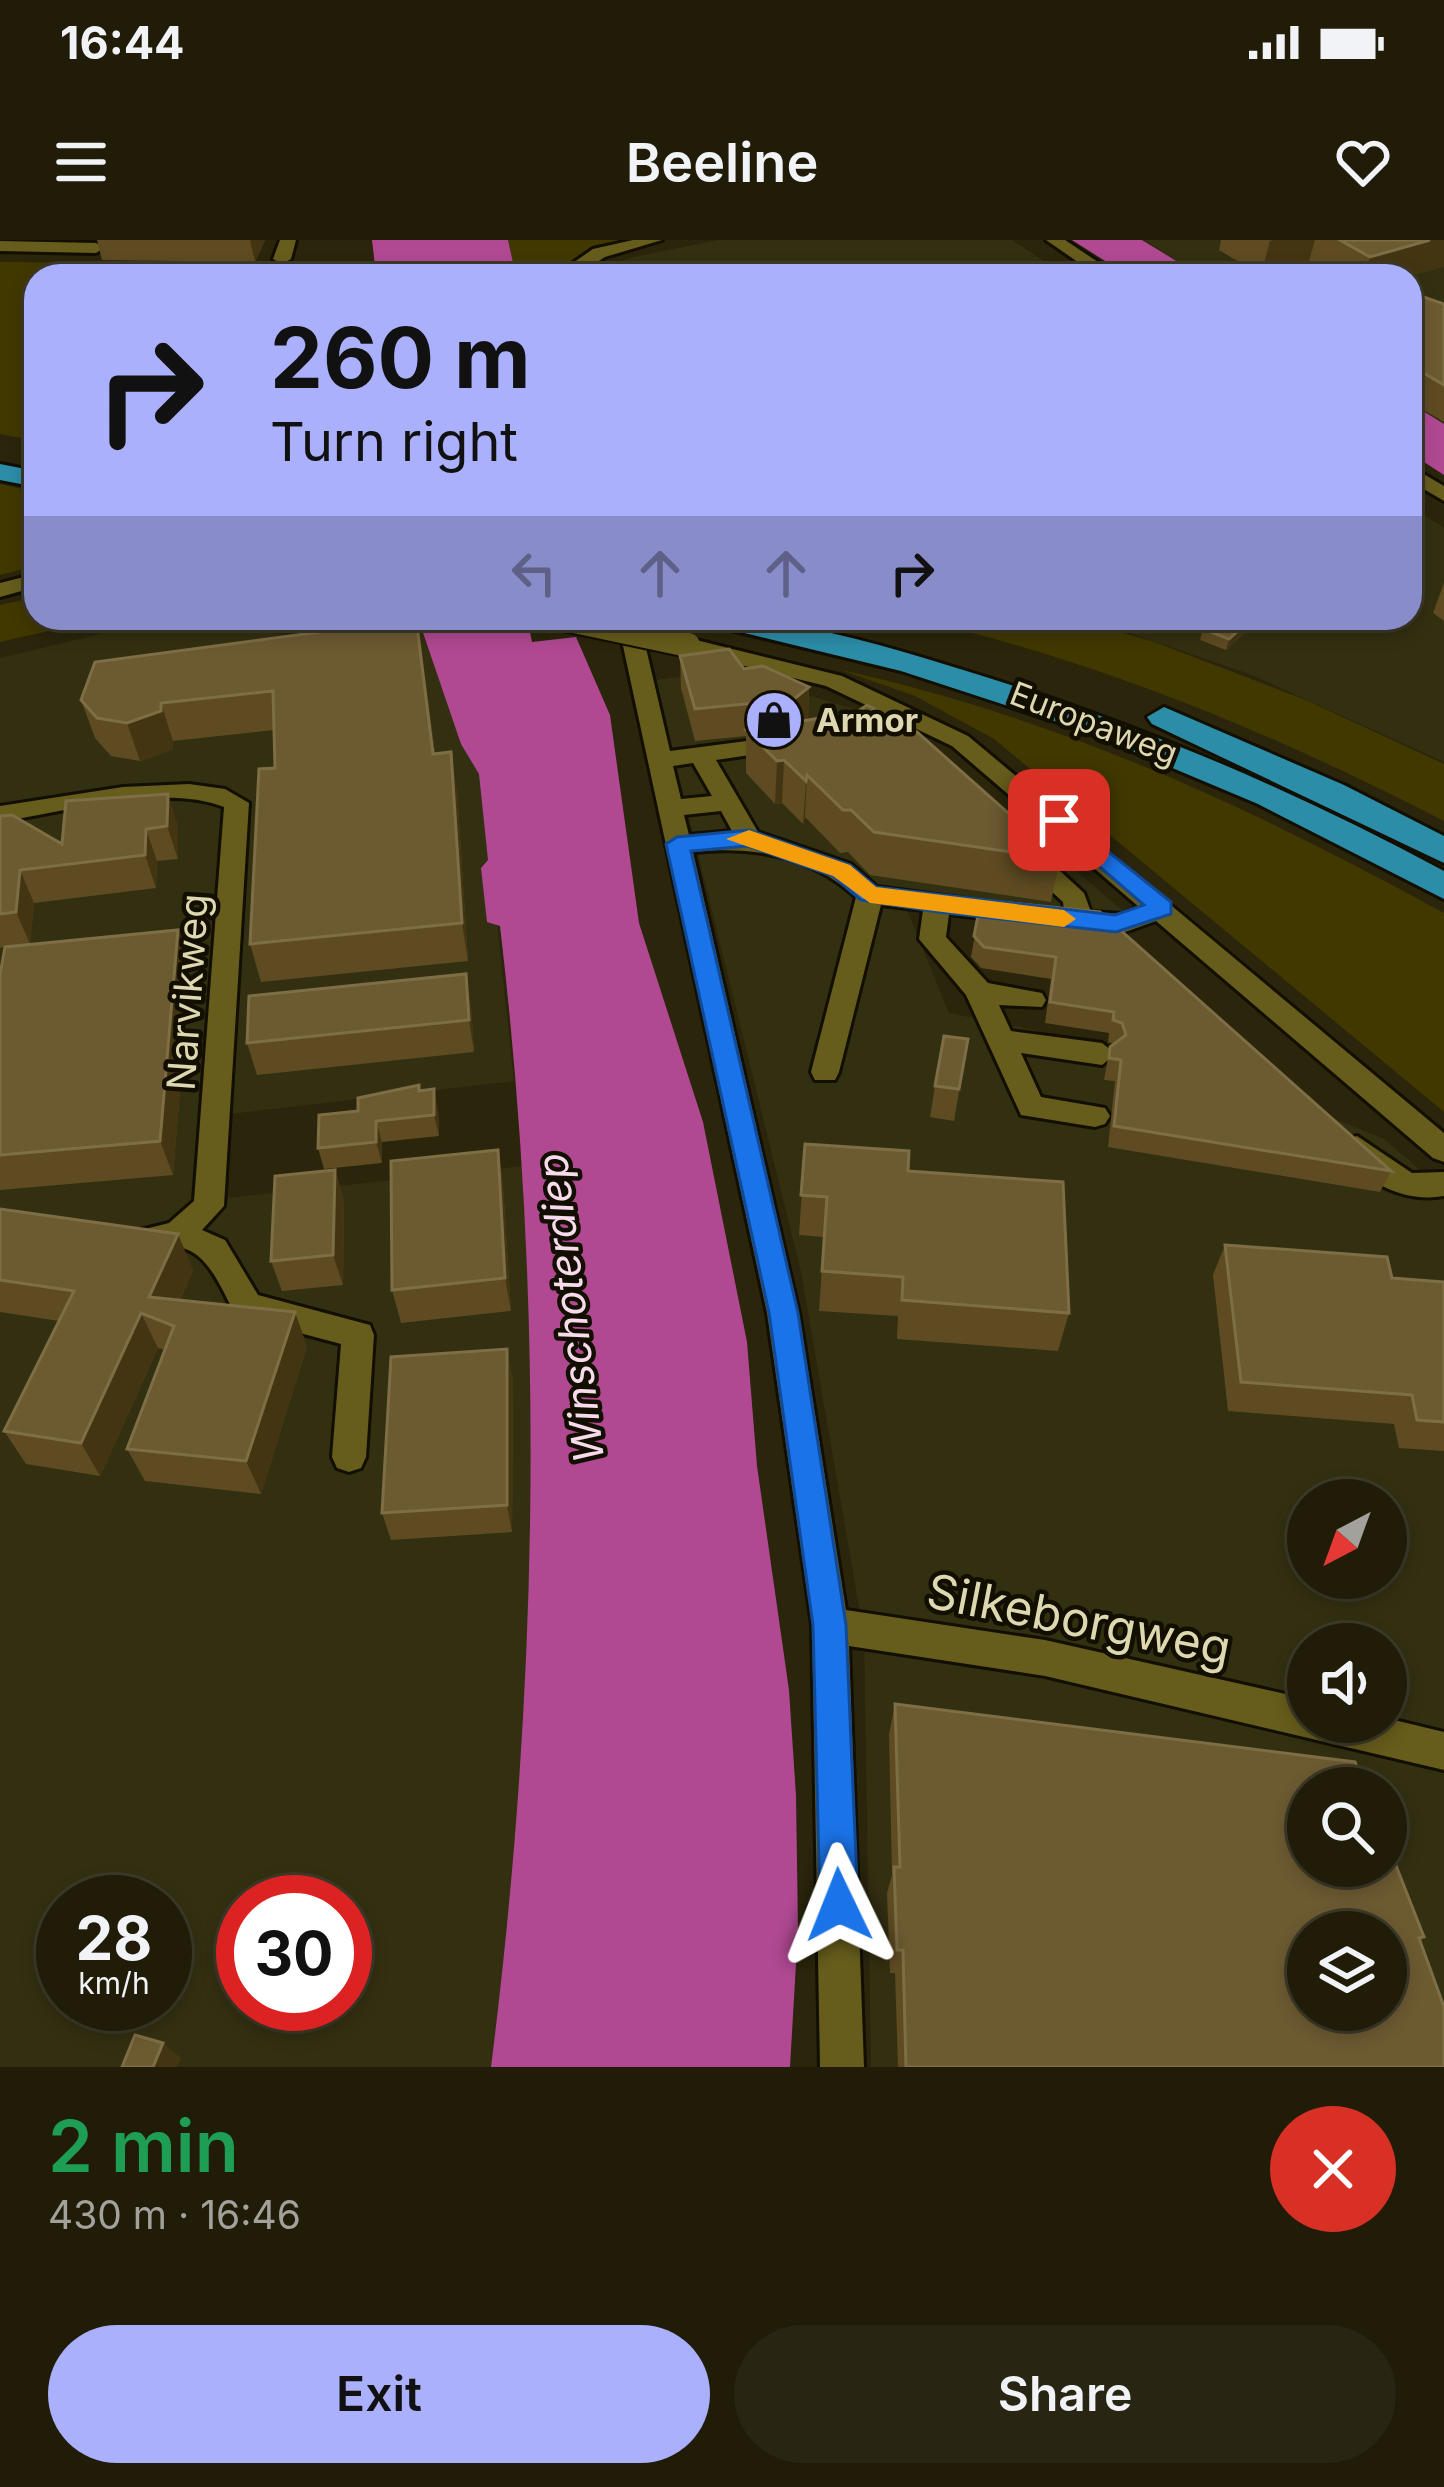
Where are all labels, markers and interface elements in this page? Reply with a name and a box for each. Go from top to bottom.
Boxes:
text: 16:44 [60,15,185,70]
icon: menu [48,129,114,195]
icon: heart [1330,129,1396,195]
text: Beeline [626,130,818,195]
text: 260 m [270,307,531,408]
icon: right [72,312,228,468]
text: Turn right [270,409,518,474]
icon: left [501,540,567,606]
icon: ahead [627,540,693,606]
icon: ahead [753,540,819,606]
icon: right [879,540,945,606]
street label: Europaweg [1005,673,1183,773]
shop icon: Armor [743,689,805,751]
place label: Armor [816,700,918,740]
pin [1008,769,1110,871]
icon: arrive [1026,787,1092,853]
street label: Narvikweg [157,892,217,1092]
water label: Winschoterdiep [526,1150,614,1466]
north arrow [1287,1479,1407,1599]
map controls [1287,1479,1407,2031]
street label: Silkeborgweg [922,1561,1236,1677]
button: sound [1287,1623,1407,1743]
button: search [1287,1767,1407,1887]
position arrow [776,1842,902,1968]
speed limit sign: 30 [216,1875,372,2031]
text: 28 [76,1902,152,1974]
button: layers [1287,1911,1407,2031]
text: km/h [78,1965,150,2001]
text: 2 min [48,2102,239,2189]
button: close [1270,2106,1396,2232]
text: 430 m · 16:46 [48,2191,301,2238]
button: Exit [48,2325,710,2463]
button: Share [734,2325,1396,2463]

